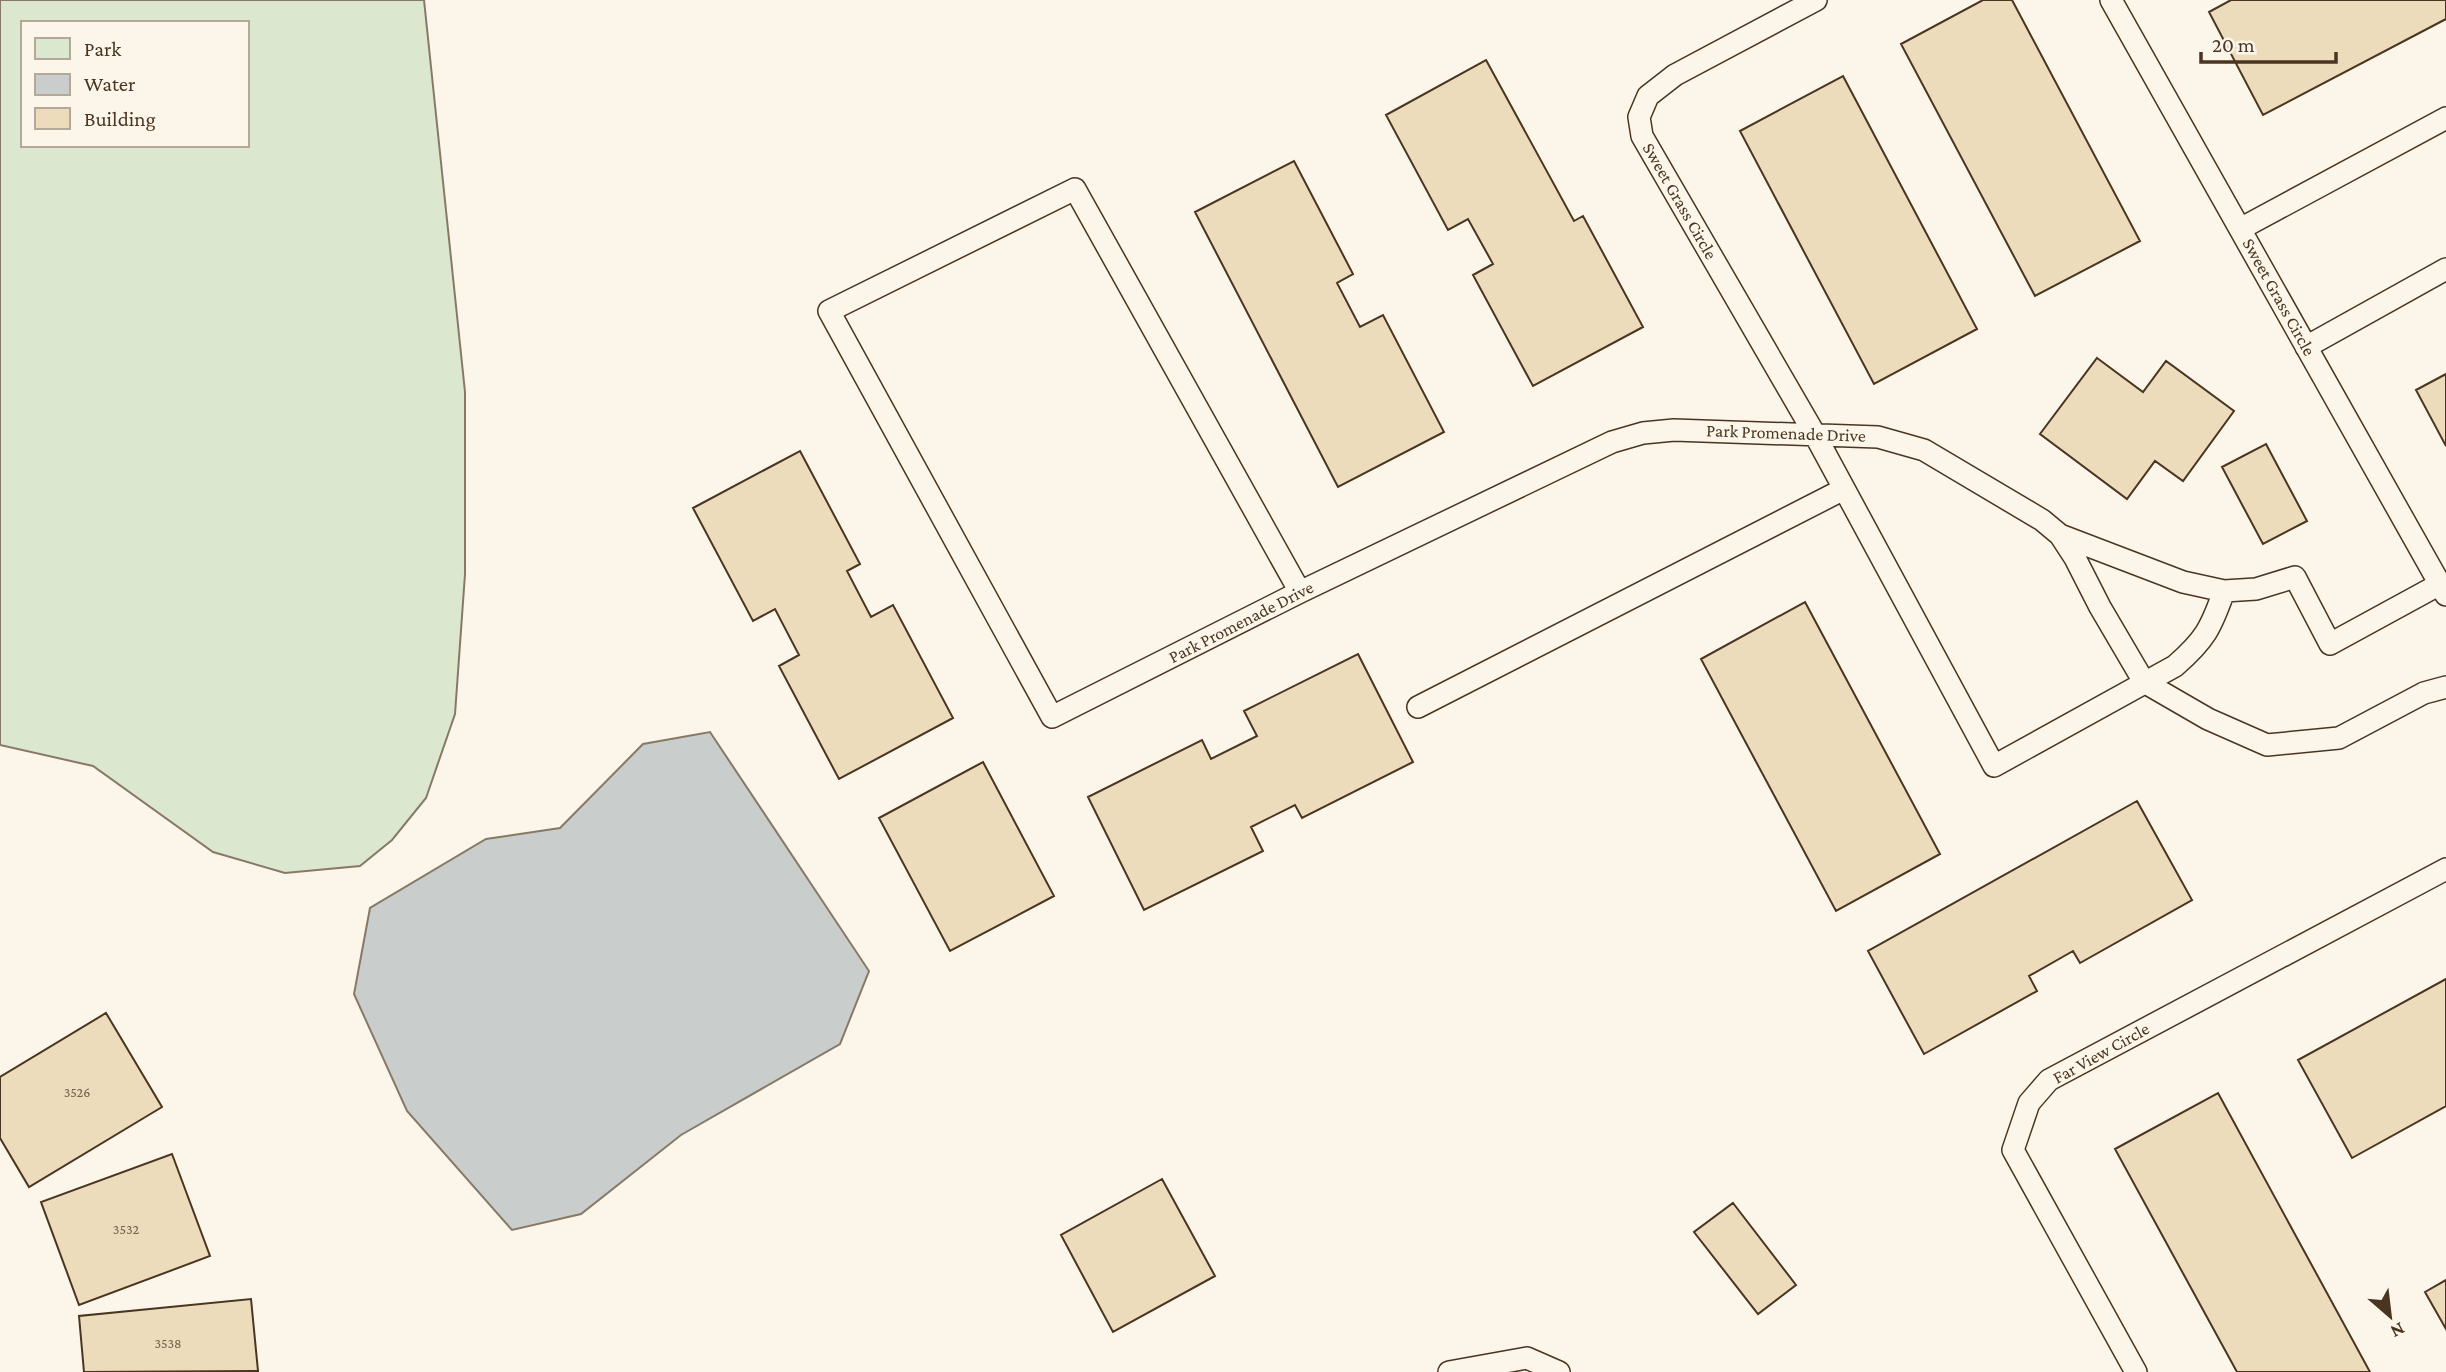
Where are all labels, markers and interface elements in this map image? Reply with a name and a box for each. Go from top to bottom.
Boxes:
legend [21,21,248,147]
scale bar [2201,21,2336,65]
text: 20 m [2212,33,2255,57]
text: Park [84,37,121,61]
text: Water [84,72,136,96]
text: Building [84,107,156,131]
street label: Sweet Grass Circle [1639,139,1721,263]
street label: Sweet Grass Circle [2238,235,2320,359]
street label: Park Promenade Drive [1706,420,1866,446]
street label: Park Promenade Drive [1165,577,1317,667]
street label: Far View Circle [2049,1018,2153,1088]
house number: 3526 [64,1084,90,1100]
house number: 3532 [113,1221,139,1237]
north arrow [2355,1281,2425,1351]
text: N [2387,1318,2408,1343]
house number: 3538 [154,1335,182,1351]

